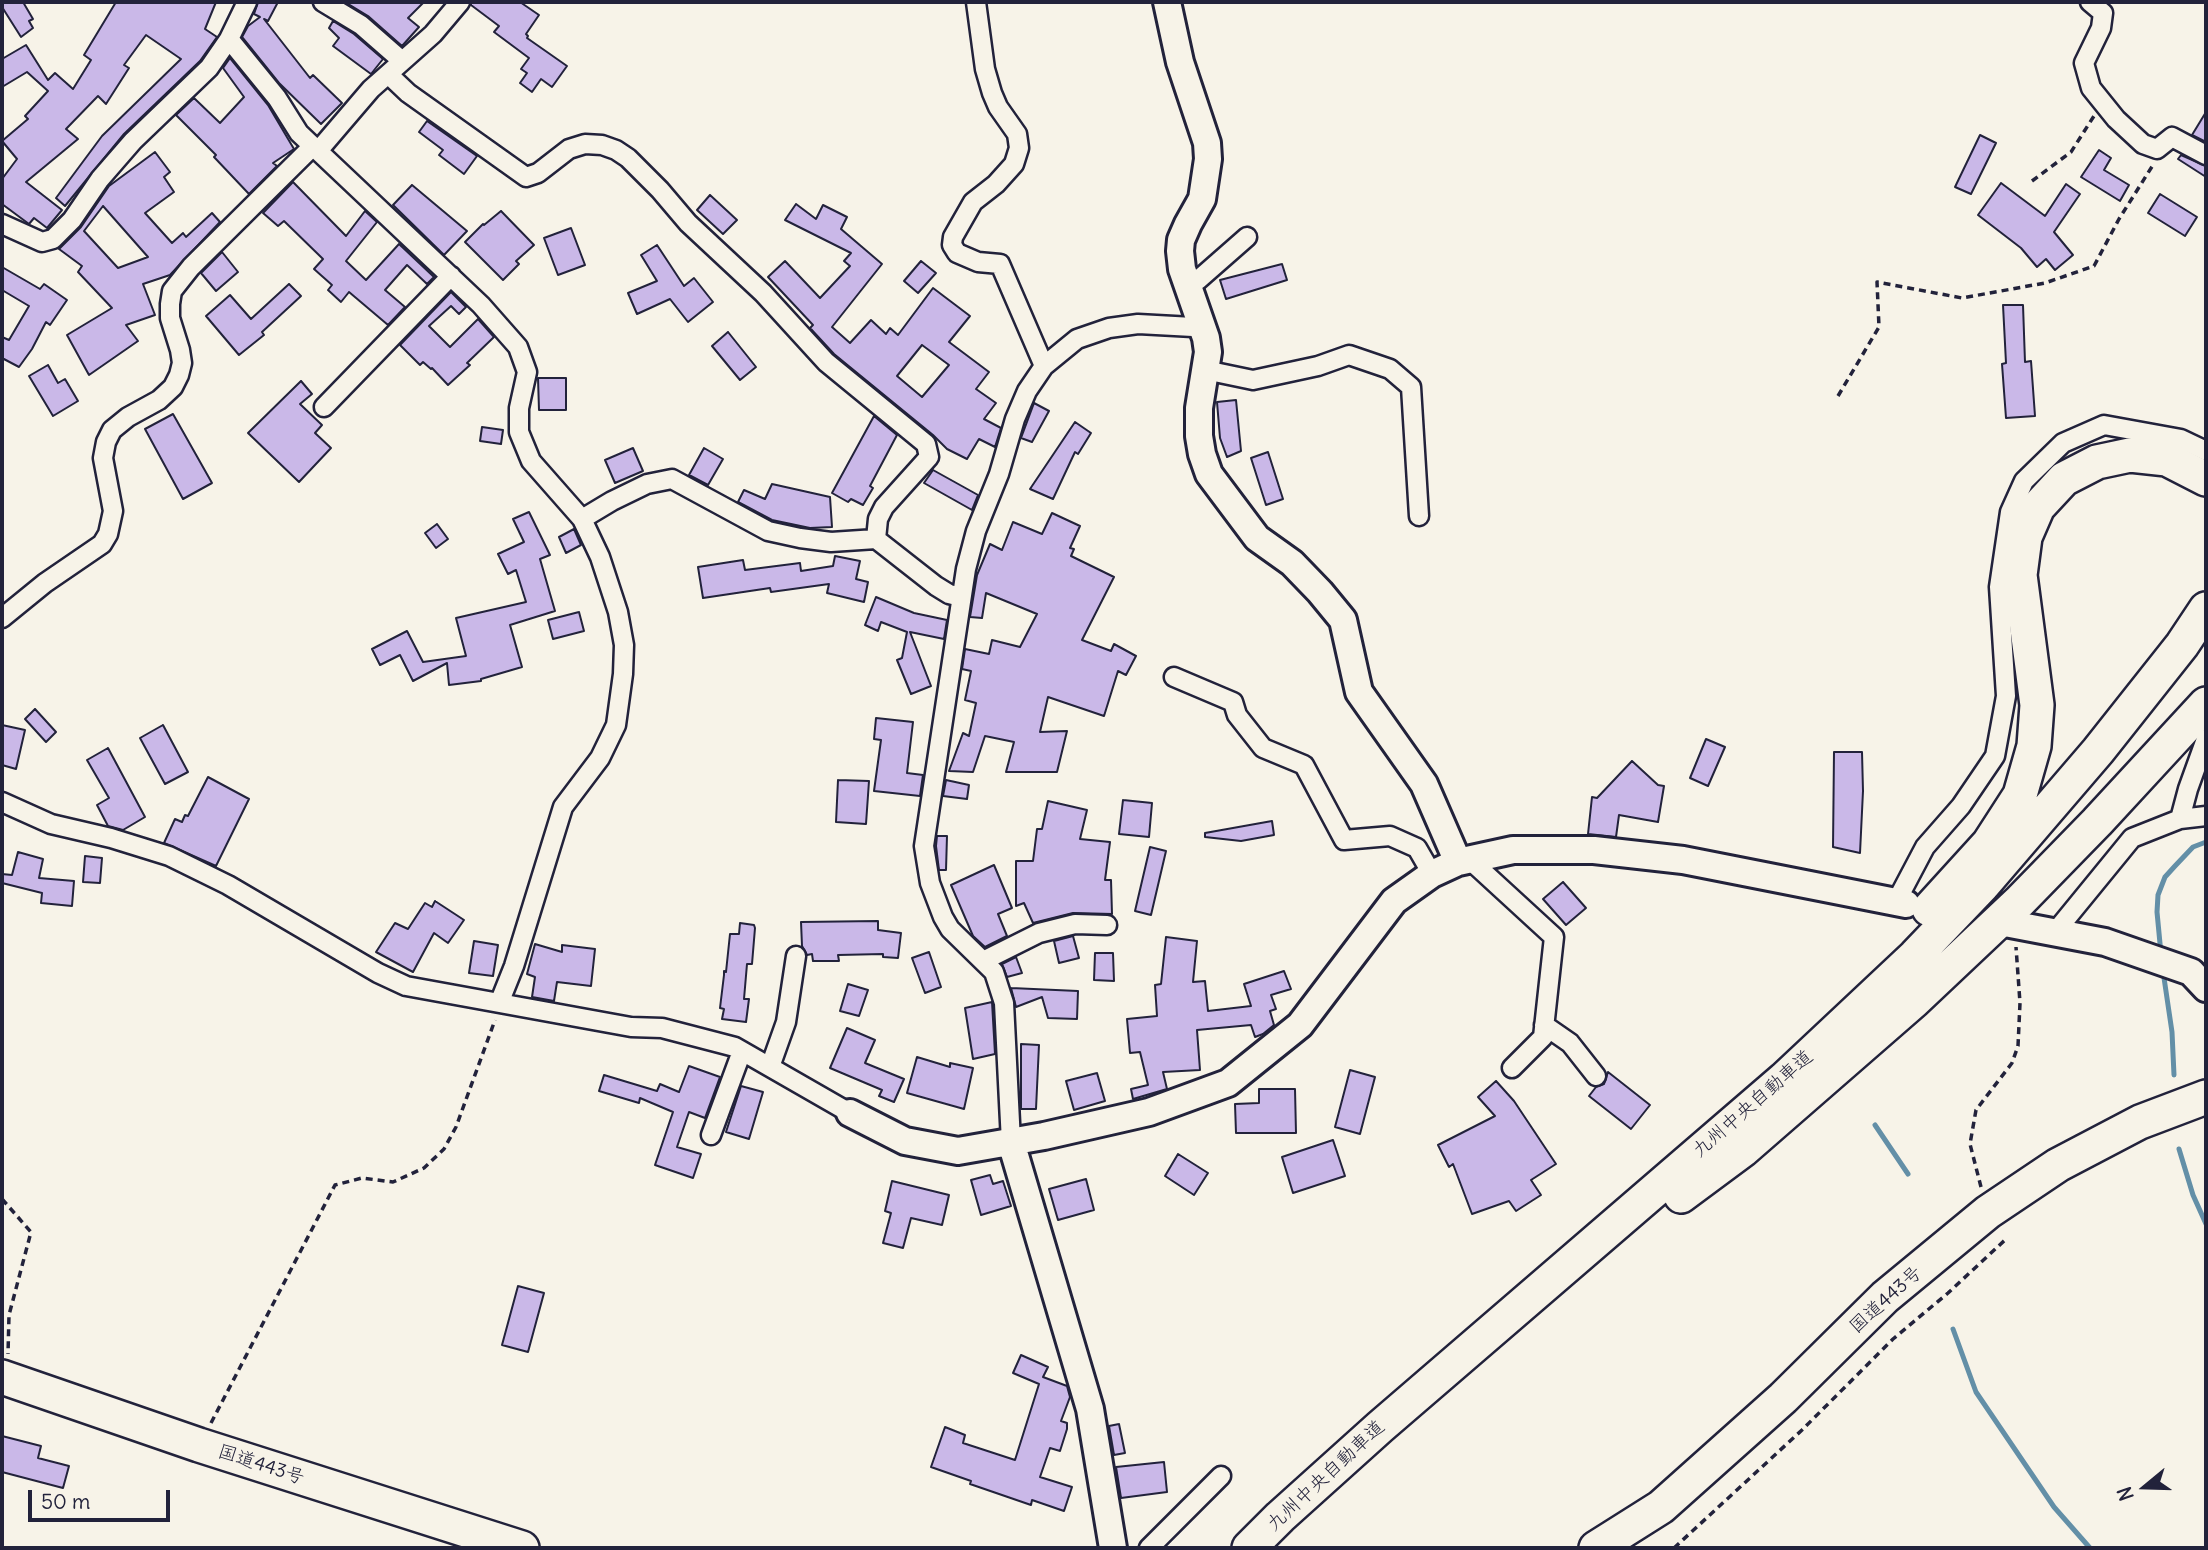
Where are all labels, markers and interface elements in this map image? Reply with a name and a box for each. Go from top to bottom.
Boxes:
street label: 九州中央自動車道 [1688,1046,1818,1162]
street label: 国道443号 [1845,1261,1927,1339]
street label: 九州中央自動車道 [1263,1416,1389,1536]
street label: 国道443号 [215,1440,307,1490]
north arrow [2110,1452,2180,1522]
scale bar [32,1476,173,1520]
text: N [2112,1484,2139,1504]
text: 50 m [41,1488,90,1515]

